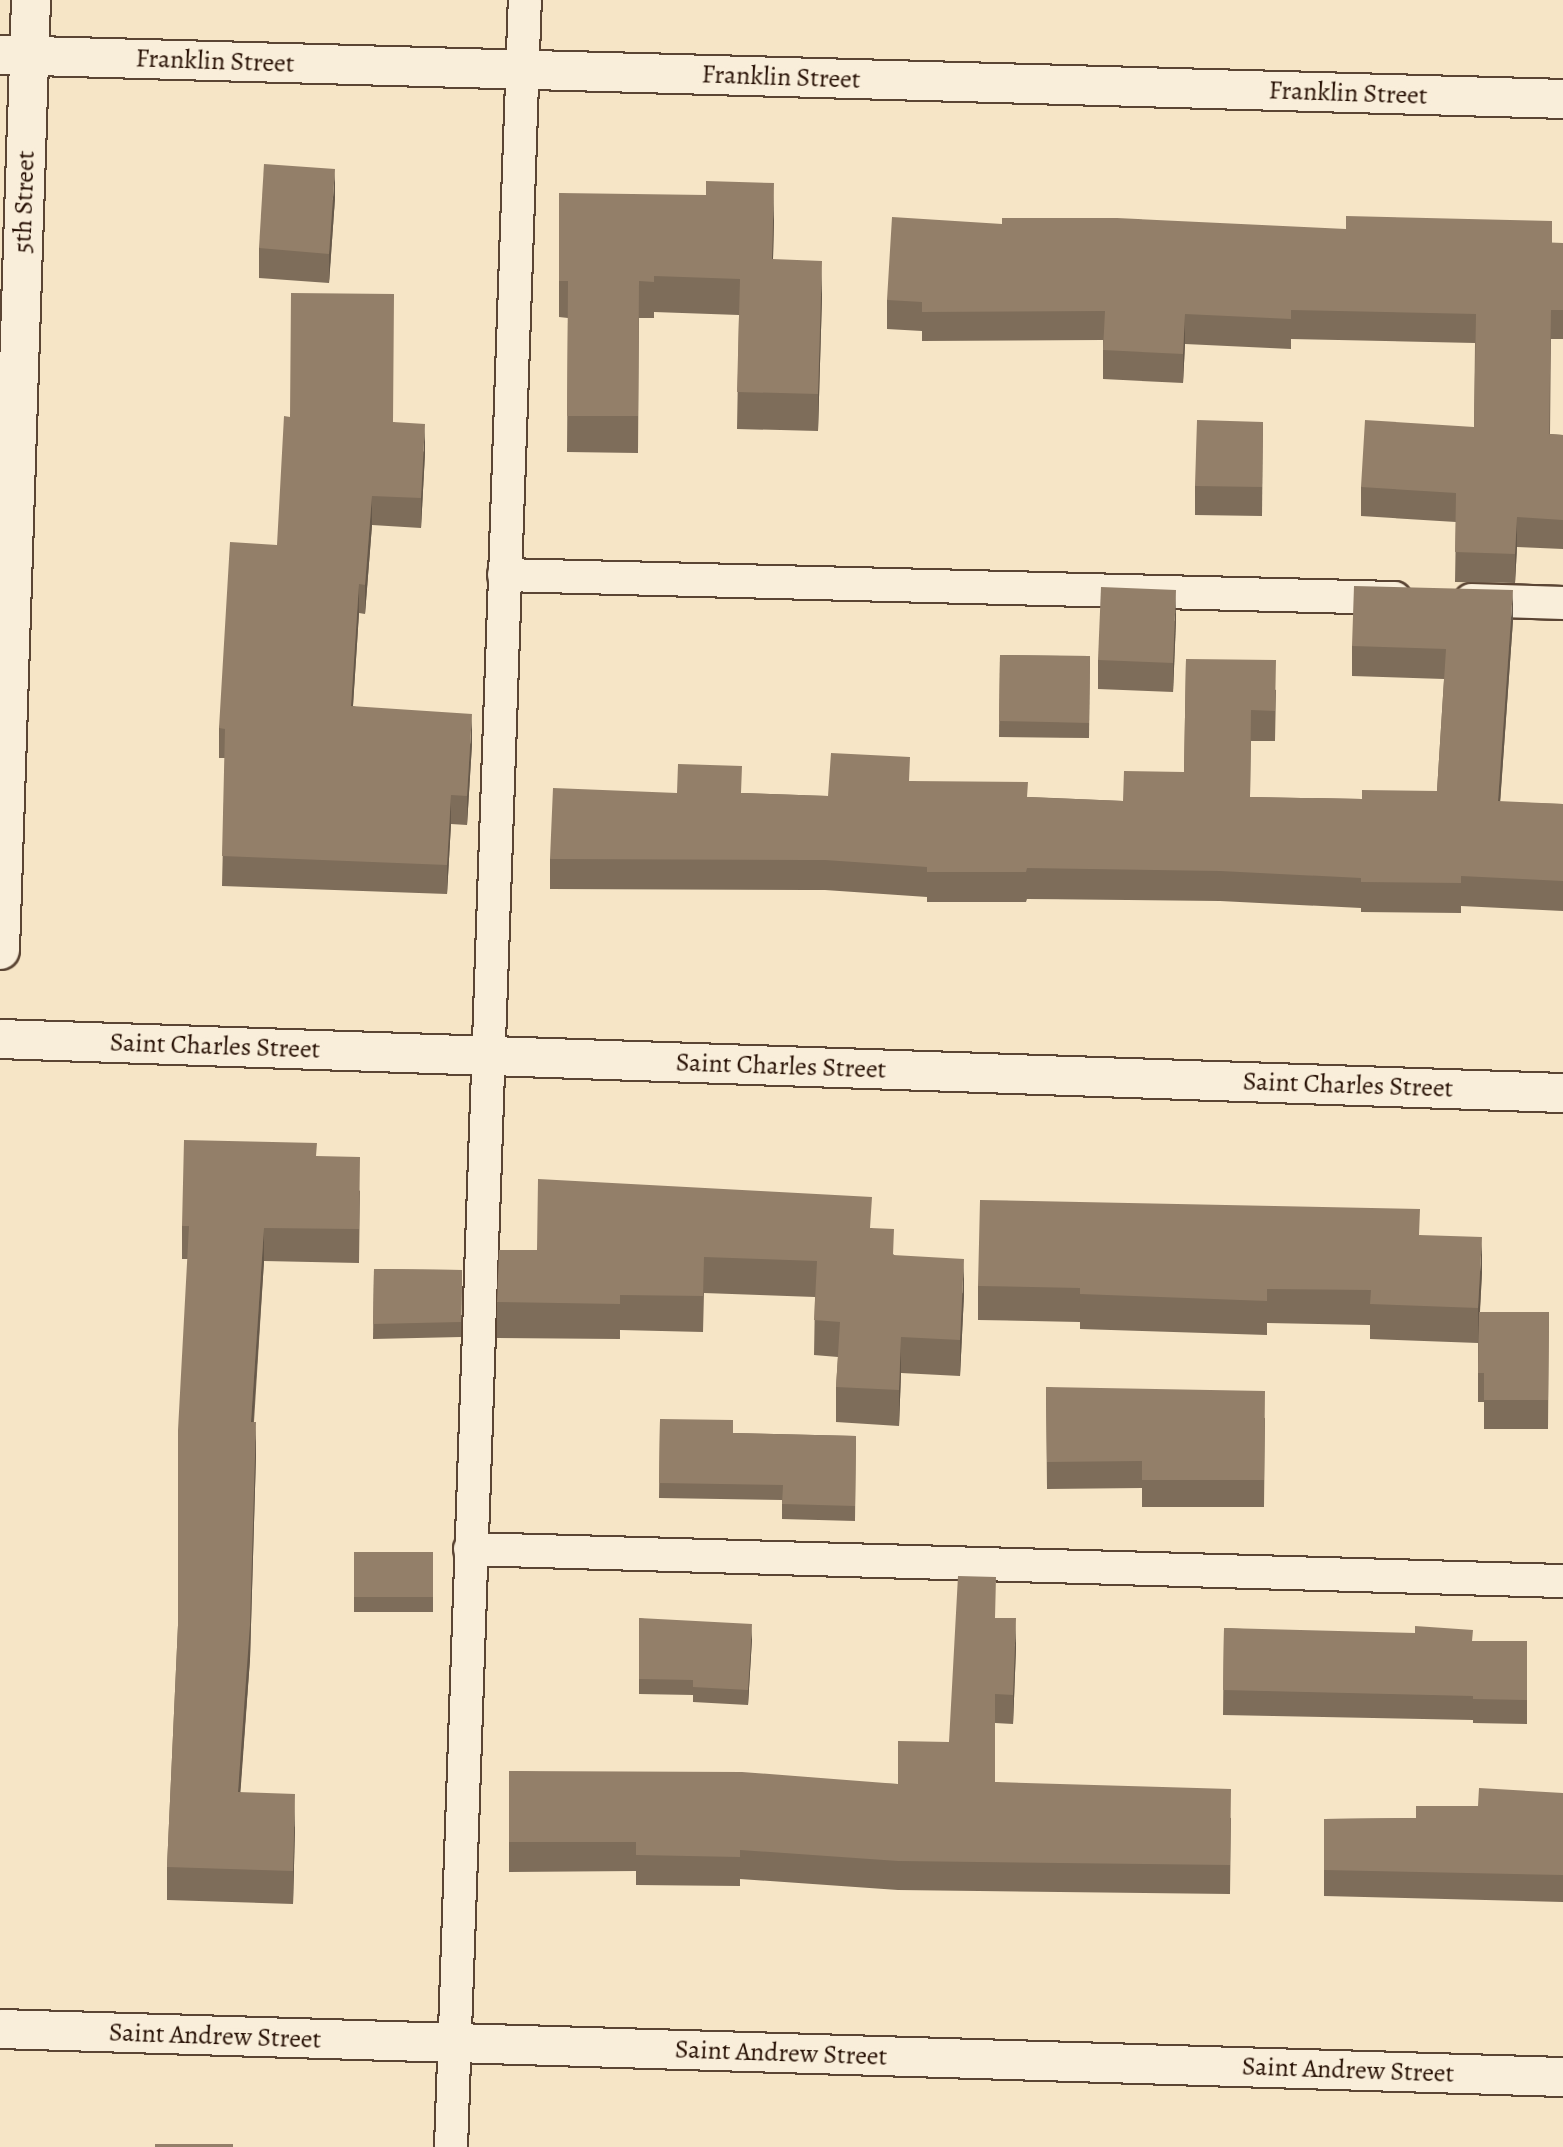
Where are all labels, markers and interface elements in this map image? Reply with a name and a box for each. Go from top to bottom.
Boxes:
street label: Franklin Street [135,43,295,79]
street label: Franklin Street [701,59,861,95]
street label: Franklin Street [1268,75,1428,111]
street label: 5th Street [7,150,41,254]
street label: Saint Charles Street [109,1027,321,1065]
street label: Saint Charles Street [675,1047,887,1085]
street label: Saint Charles Street [1242,1066,1454,1104]
street label: Saint Andrew Street [108,2017,322,2055]
street label: Saint Andrew Street [674,2034,888,2072]
street label: Saint Andrew Street [1241,2051,1455,2089]

